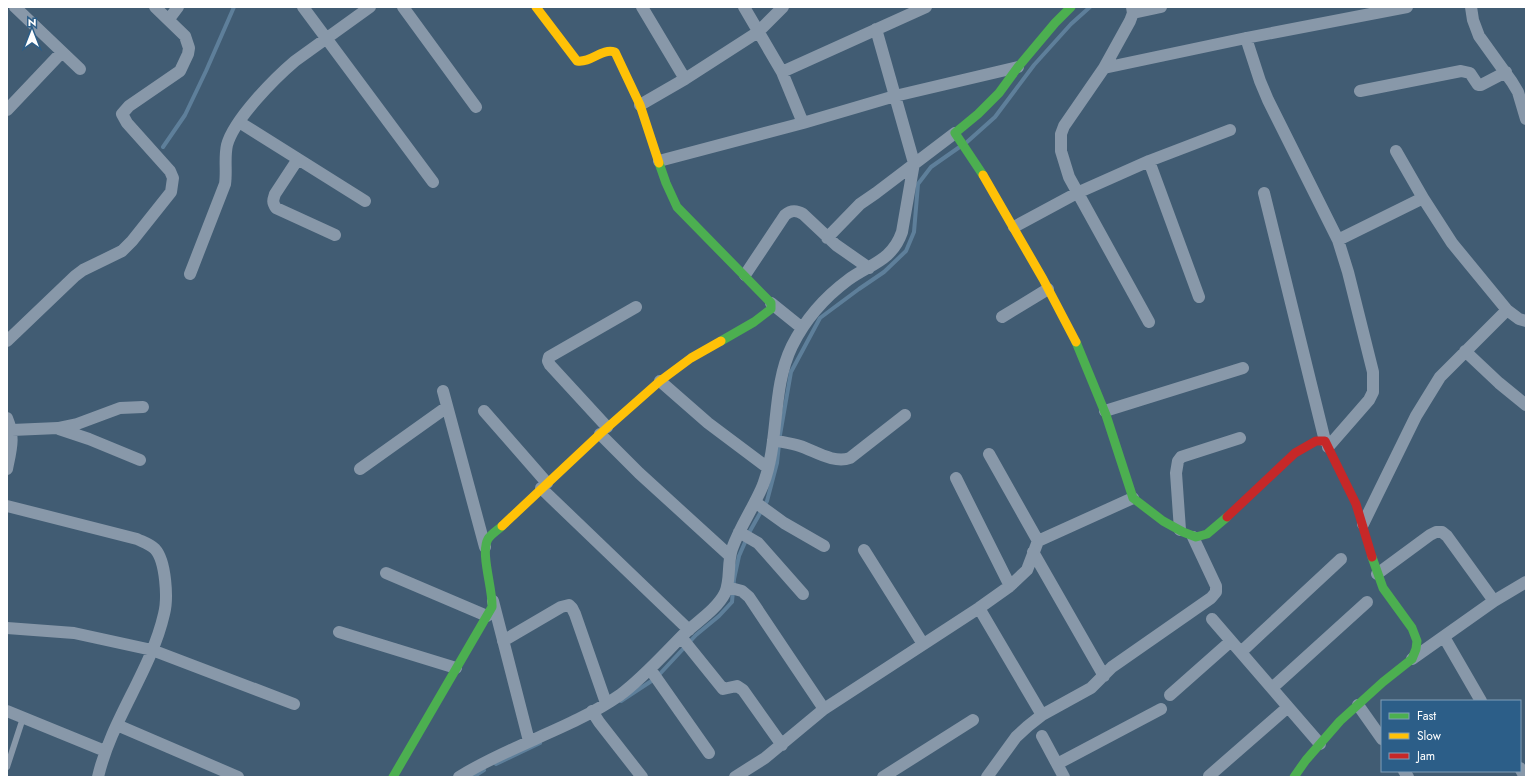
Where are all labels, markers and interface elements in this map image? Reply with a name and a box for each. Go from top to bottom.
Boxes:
north arrow [12,12,52,52]
text: N [28,14,36,30]
legend [1381,700,1521,772]
text: Fast [1417,707,1436,725]
text: Slow [1417,727,1442,745]
text: Jam [1415,747,1435,765]

